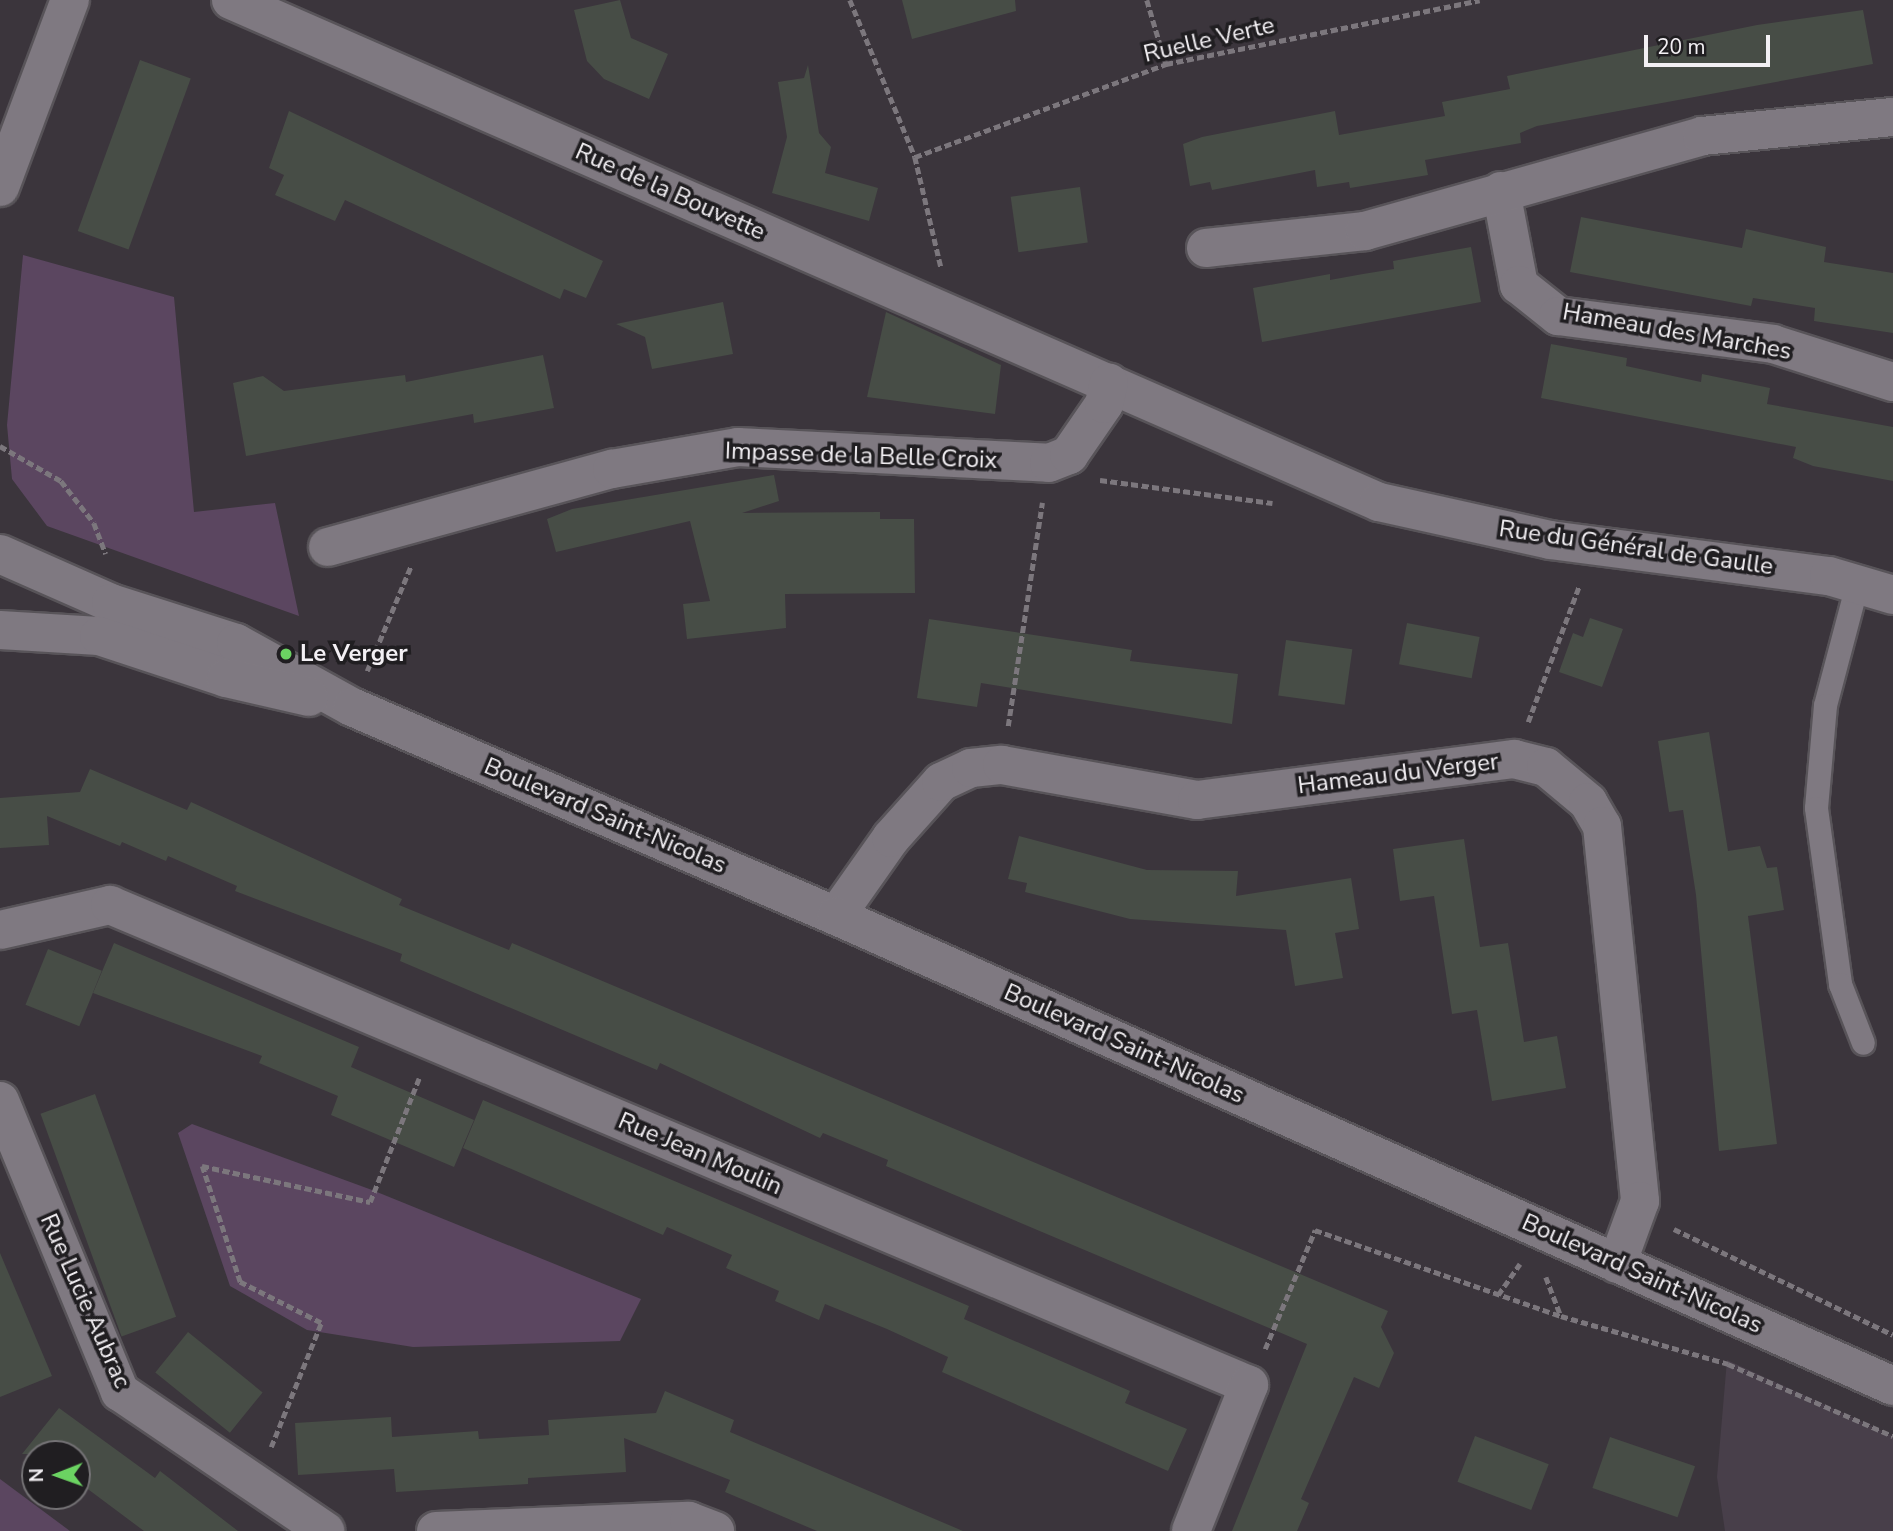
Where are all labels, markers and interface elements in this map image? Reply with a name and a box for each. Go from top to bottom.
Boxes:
street label: Ruelle Verte [1141,11,1277,69]
scale bar [1648,21,1774,65]
text: 20 m [1657,33,1706,61]
street label: Rue de la Bouvette [571,137,769,247]
street label: Hameau des Marches [1560,298,1794,366]
street label: Impasse de la Belle Croix [724,437,998,475]
street label: Rue du Général de Gaulle [1497,514,1775,582]
place label: Le Verger [300,640,408,668]
marker: Le Verger [278,646,294,662]
street label: Hameau du Verger [1296,747,1500,801]
street label: Boulevard Saint-Nicolas [480,752,730,880]
street label: Boulevard Saint-Nicolas [999,978,1249,1110]
street label: Rue Jean Moulin [614,1107,786,1201]
street label: Boulevard Saint-Nicolas [1517,1208,1767,1340]
street label: Rue Lucie Aubrac [34,1209,136,1393]
north arrow [21,1440,91,1510]
text: N [24,1468,50,1483]

